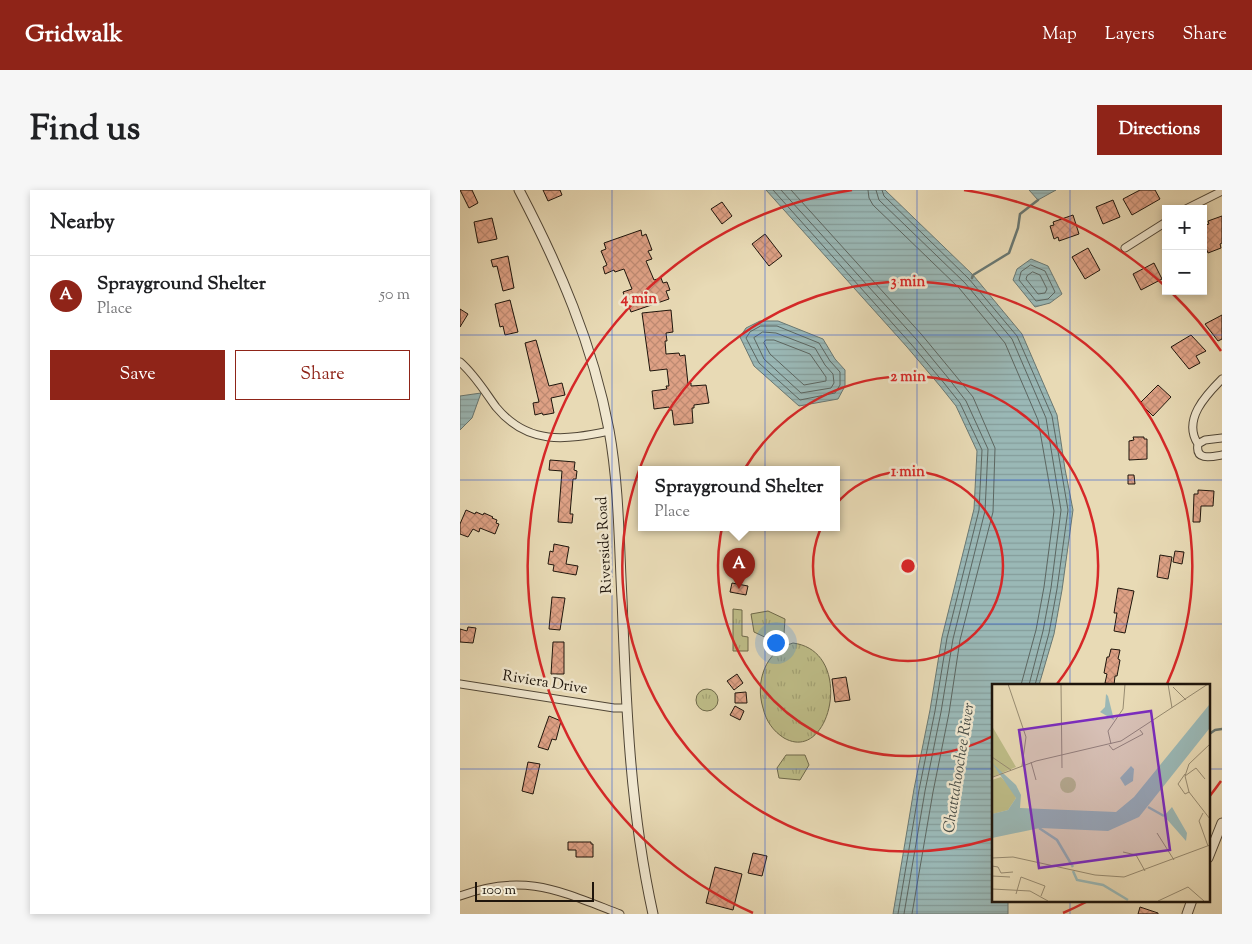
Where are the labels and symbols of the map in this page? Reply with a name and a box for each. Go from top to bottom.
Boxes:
text: 3 min [891,272,926,293]
text: 4 min [620,289,657,310]
text: 2 min [890,367,926,388]
text: 1 min [891,462,925,483]
street label: Riverside Road [592,495,618,594]
pin: A [723,548,755,589]
centre of rings [899,557,917,575]
your location [763,630,789,656]
street label: Riviera Drive [501,666,589,700]
inset map [992,684,1210,902]
water label: Chattahoochee River [938,701,982,835]
scale bar [475,879,594,902]

